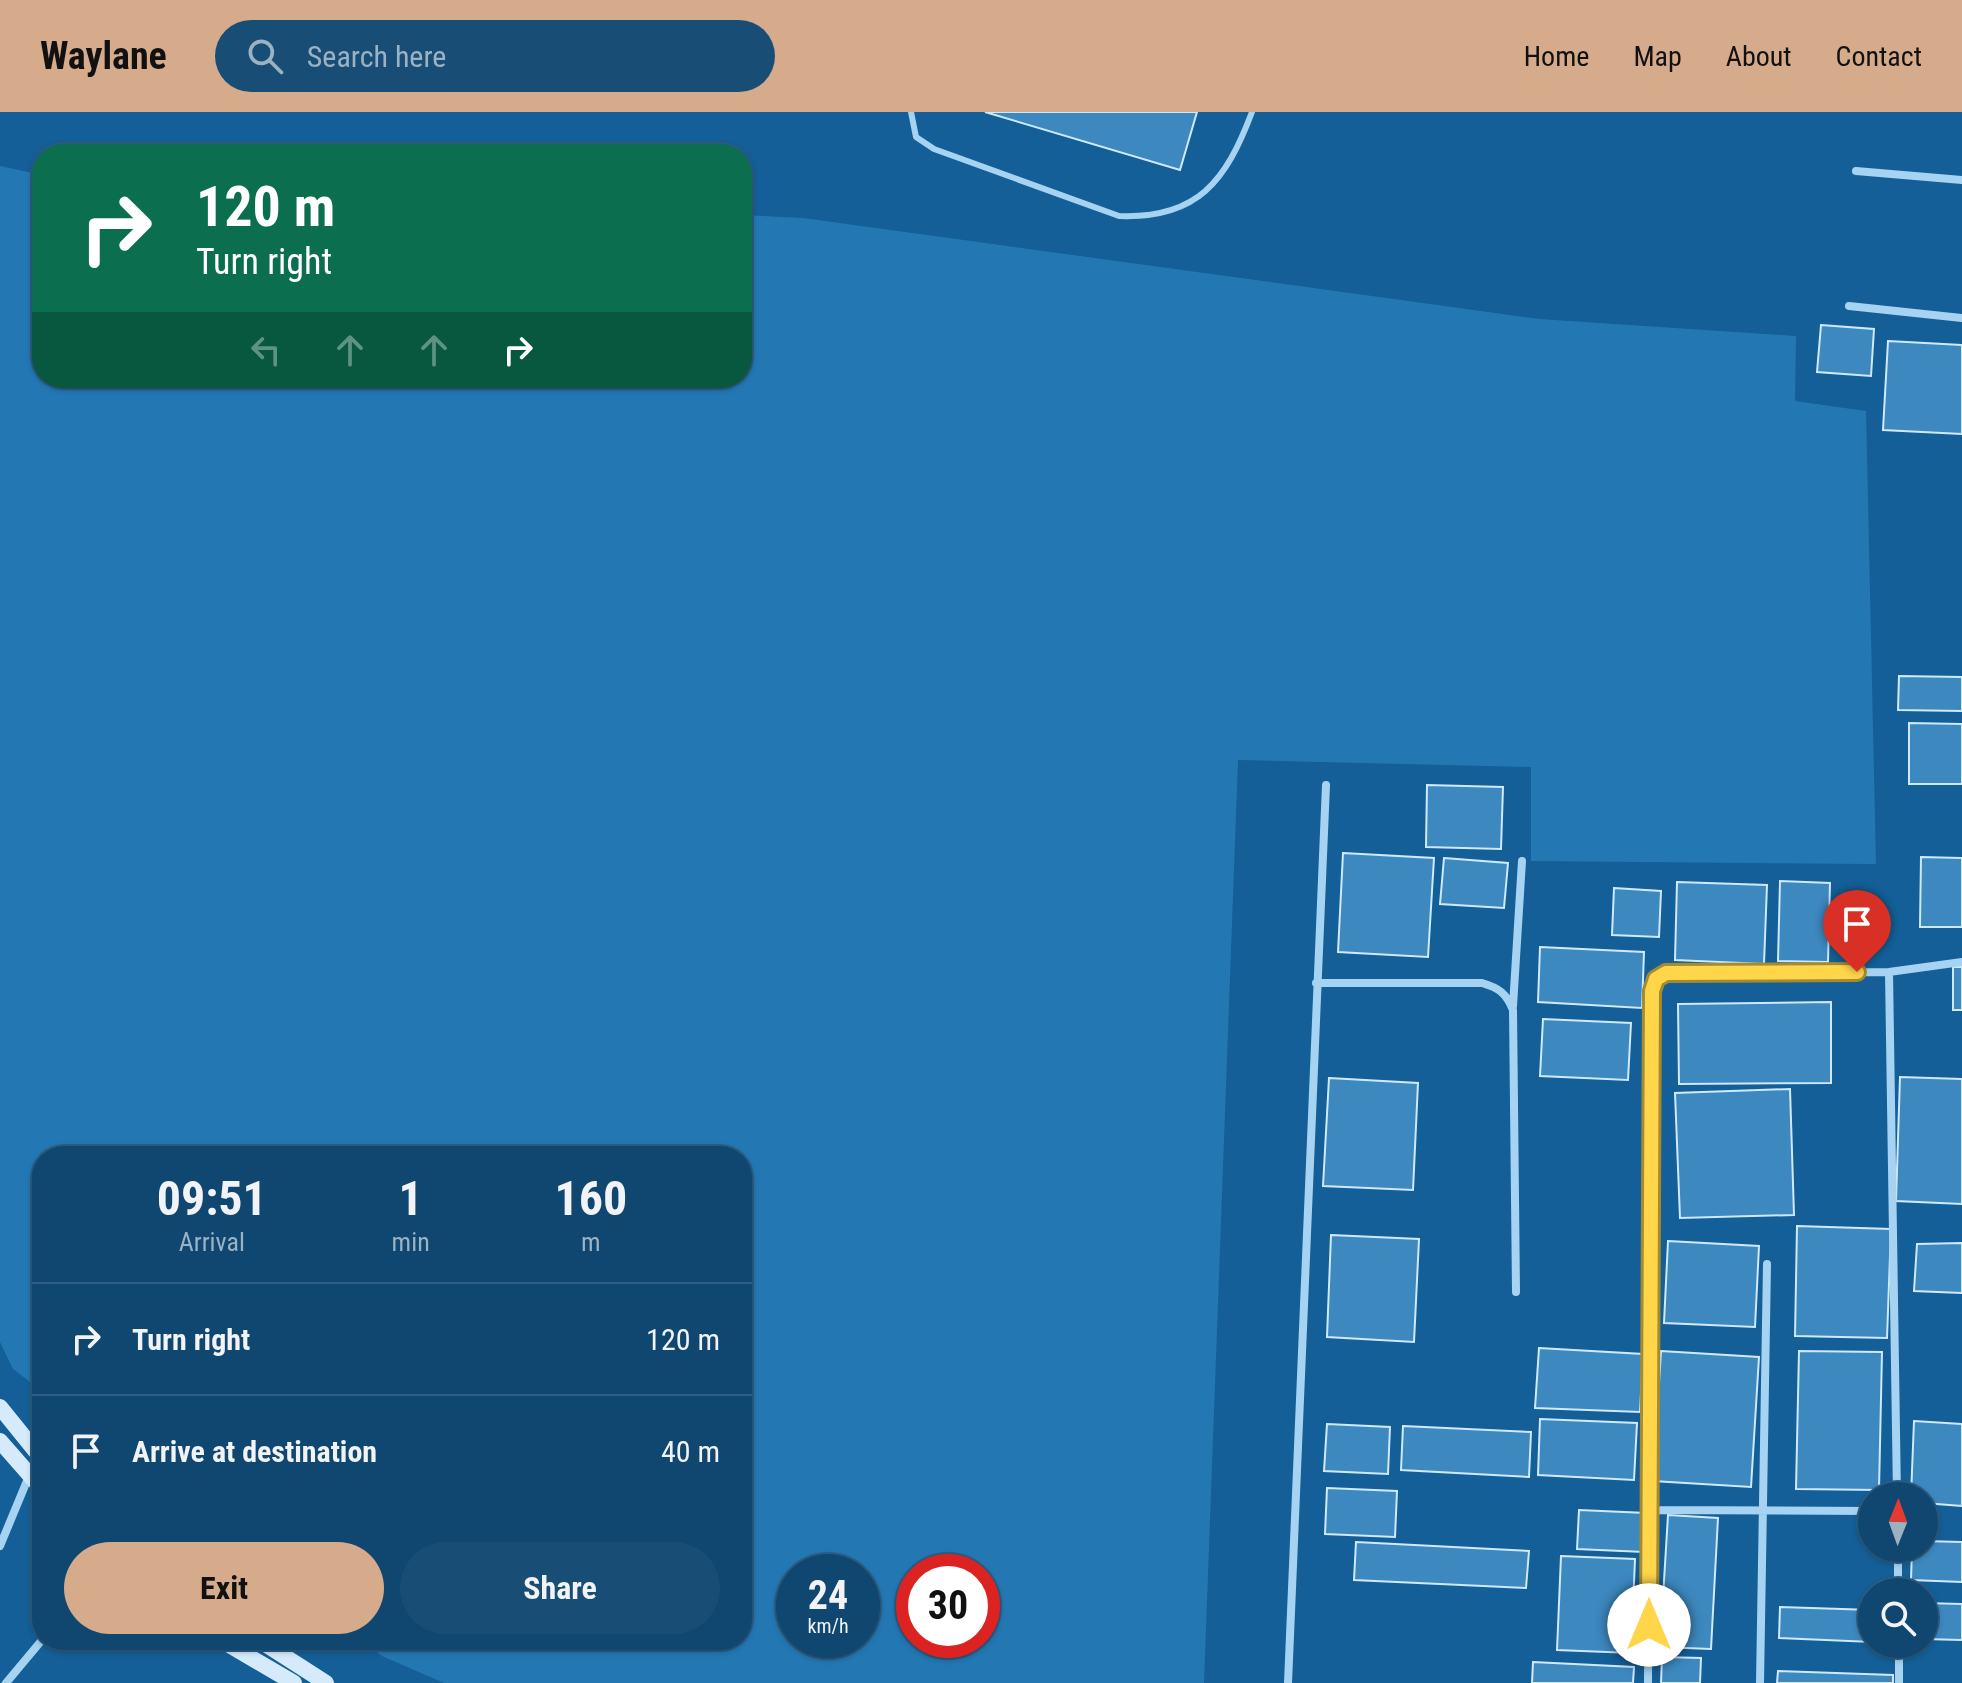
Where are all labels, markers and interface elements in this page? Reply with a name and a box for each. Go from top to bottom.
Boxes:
search box [215,20,775,92]
text: Waylane [40,34,167,78]
icon: search [243,34,287,78]
text: Search here [307,39,446,74]
text: Home [1524,40,1589,73]
text: Map [1633,40,1682,73]
text: About [1726,40,1792,73]
text: Contact [1836,40,1922,73]
text: 120 m [196,174,335,240]
icon: right [64,176,168,280]
text: Turn right [196,241,332,283]
icon: left [244,328,288,372]
icon: ahead [328,328,372,372]
icon: ahead [412,328,456,372]
icon: right [496,328,540,372]
pin [1823,890,1891,972]
icon: arrive [1835,902,1879,946]
text: 09:51 [157,1170,267,1227]
text: 1 [399,1170,423,1227]
text: 160 [554,1170,627,1227]
text: Arrival [179,1227,245,1257]
text: min [392,1227,430,1257]
text: m [581,1227,601,1257]
icon: right [64,1317,108,1361]
text: Turn right [132,1322,250,1357]
text: 120 m [646,1322,720,1357]
icon: arrive [64,1429,108,1473]
text: Arrive at destination [132,1434,377,1469]
text: 40 m [661,1434,720,1469]
north arrow [1858,1482,1938,1562]
map controls [1858,1482,1938,1658]
button: Exit [64,1542,384,1634]
button: Share [400,1542,720,1634]
speed limit sign: 30 [896,1554,1000,1658]
text: 24 [808,1572,848,1619]
button: search [1858,1578,1938,1658]
position arrow [1607,1583,1691,1667]
text: km/h [807,1614,849,1638]

